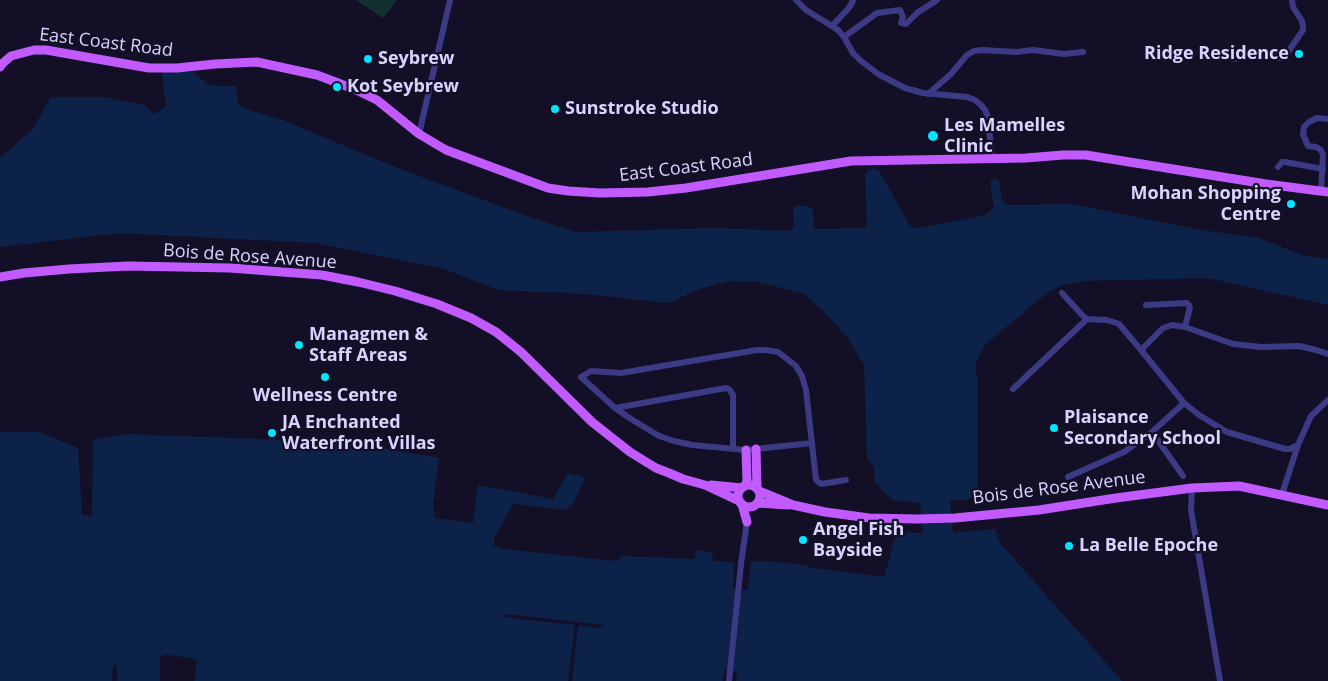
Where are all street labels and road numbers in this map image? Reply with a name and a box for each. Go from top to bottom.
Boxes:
street label: East Coast Road [38,24,174,62]
street label: East Coast Road [618,149,754,187]
street label: Bois de Rose Avenue [162,240,338,274]
street label: Bois de Rose Avenue [971,467,1147,509]

